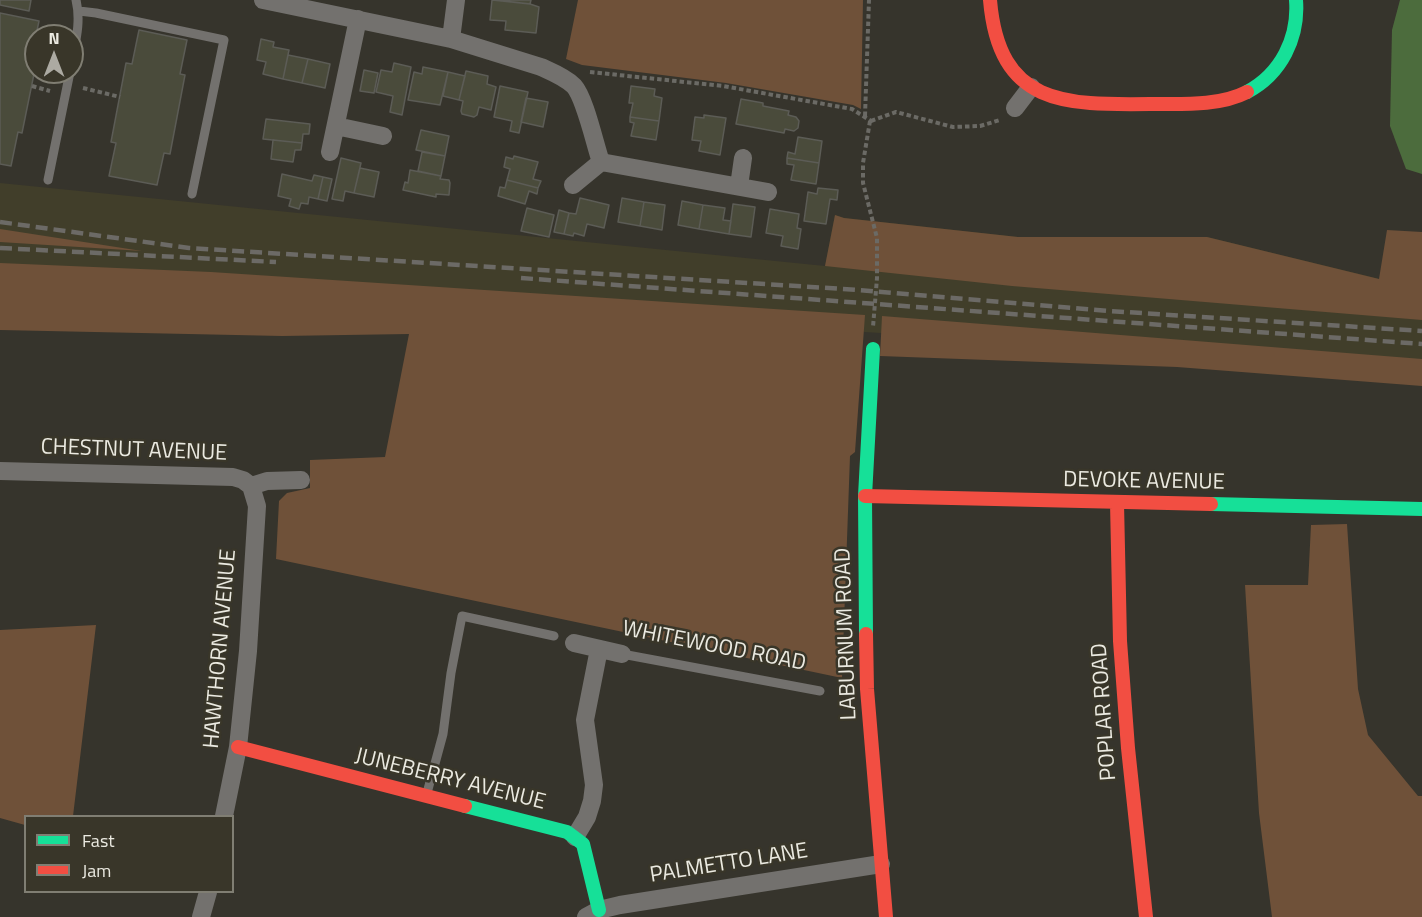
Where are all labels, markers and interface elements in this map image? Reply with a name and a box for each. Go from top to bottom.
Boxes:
north arrow [24,24,84,84]
text: N [48,26,60,50]
street label: CHESTNUT AVENUE [40,435,228,467]
street label: DEVOKE AVENUE [1063,467,1225,497]
street label: LABURNUM ROAD [831,547,863,721]
street label: HAWTHORN AVENUE [199,548,243,750]
street label: WHITEWOOD ROAD [620,616,808,678]
street label: POPLAR ROAD [1087,642,1123,782]
street label: JUNEBERRY AVENUE [352,744,548,816]
legend [24,815,234,893]
text: Fast [82,827,115,854]
street label: PALMETTO LANE [648,838,810,890]
text: Jam [82,857,111,884]

